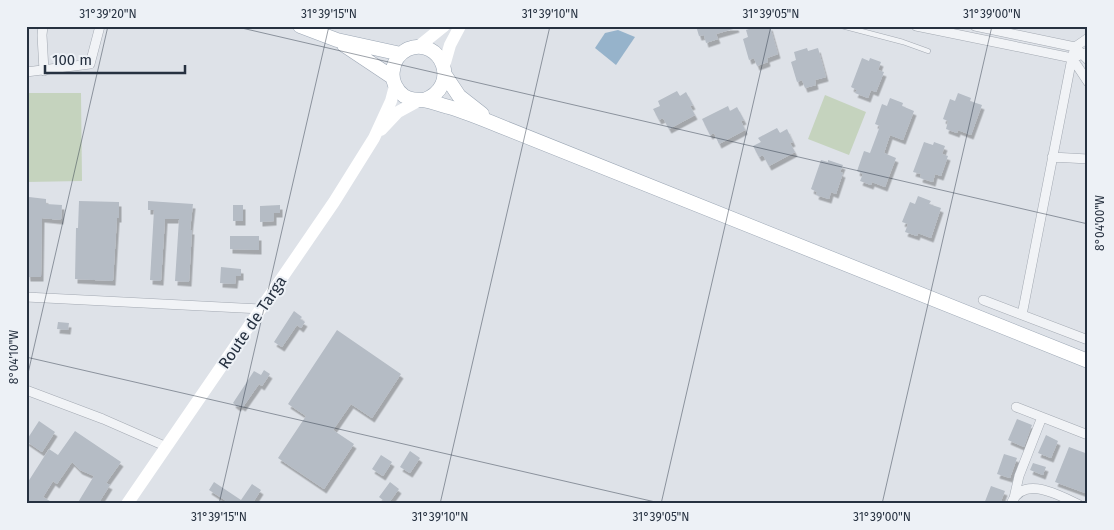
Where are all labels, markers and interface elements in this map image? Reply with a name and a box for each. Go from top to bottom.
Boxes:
text: 31°39'20"N [79,7,137,21]
text: 31°39'15"N [301,7,357,21]
text: 31°39'10"N [522,7,578,21]
text: 31°39'05"N [742,7,800,21]
text: 31°39'00"N [963,7,1021,21]
scale bar [45,42,185,74]
text: 100 m [52,51,92,69]
text: 8°04'00"W [1093,195,1107,251]
street label: Route de Targa [214,272,290,372]
text: 8°04'10"W [7,330,21,384]
text: 31°39'15"N [191,510,247,524]
text: 31°39'10"N [412,510,468,524]
text: 31°39'05"N [632,510,690,524]
text: 31°39'00"N [853,510,911,524]

